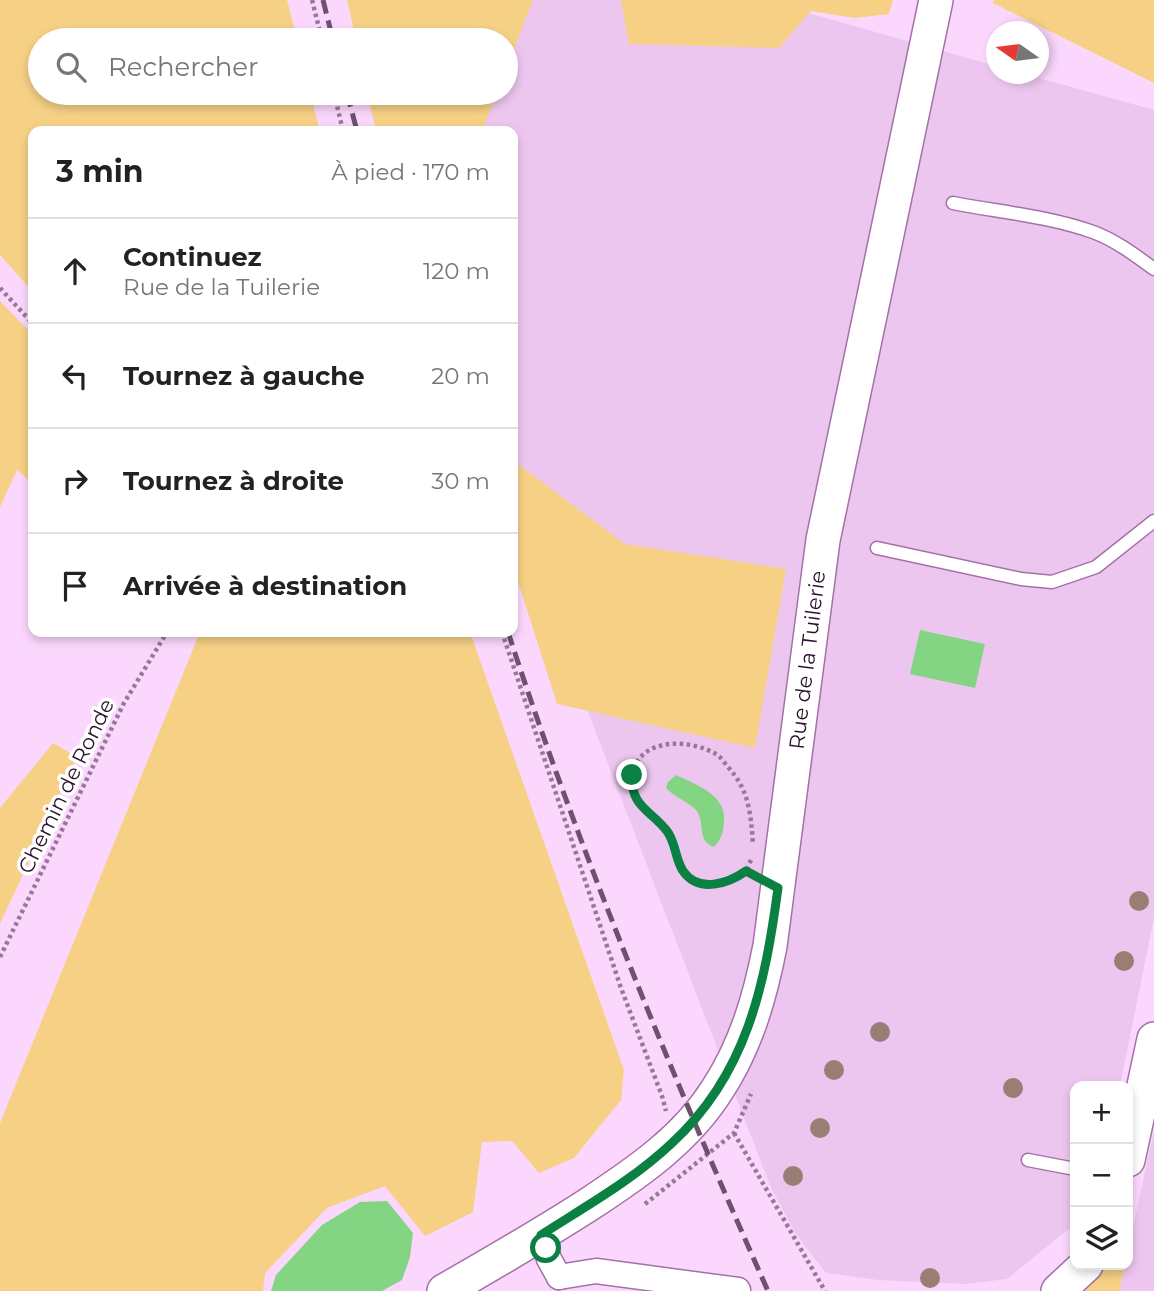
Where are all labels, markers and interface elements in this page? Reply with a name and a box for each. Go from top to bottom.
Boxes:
north arrow [986,21,1049,84]
search box [28,28,518,105]
icon: search [52,48,90,86]
text: Rechercher [108,51,258,83]
text: 3 min [56,153,143,190]
text: À pied · 170 m [331,158,490,186]
text: Continuez [123,241,262,273]
icon: ahead [56,252,94,290]
text: 120 m [423,257,490,285]
text: Rue de la Tuilerie [123,273,320,301]
icon: left [56,357,94,395]
text: Tournez à gauche [123,360,365,392]
text: 20 m [431,362,490,390]
icon: right [56,462,94,500]
text: Tournez à droite [123,465,344,497]
text: 30 m [431,467,490,495]
icon: arrive [56,567,94,605]
street label: Rue de la Tuilerie [784,569,830,751]
text: Arrivée à destination [123,570,407,602]
street label: Chemin de Ronde [13,695,119,877]
route end [616,759,647,790]
map controls [1070,1081,1133,1270]
button: + [1070,1081,1133,1144]
button: − [1070,1144,1133,1207]
button: layers [1070,1207,1133,1270]
route start [530,1232,561,1263]

